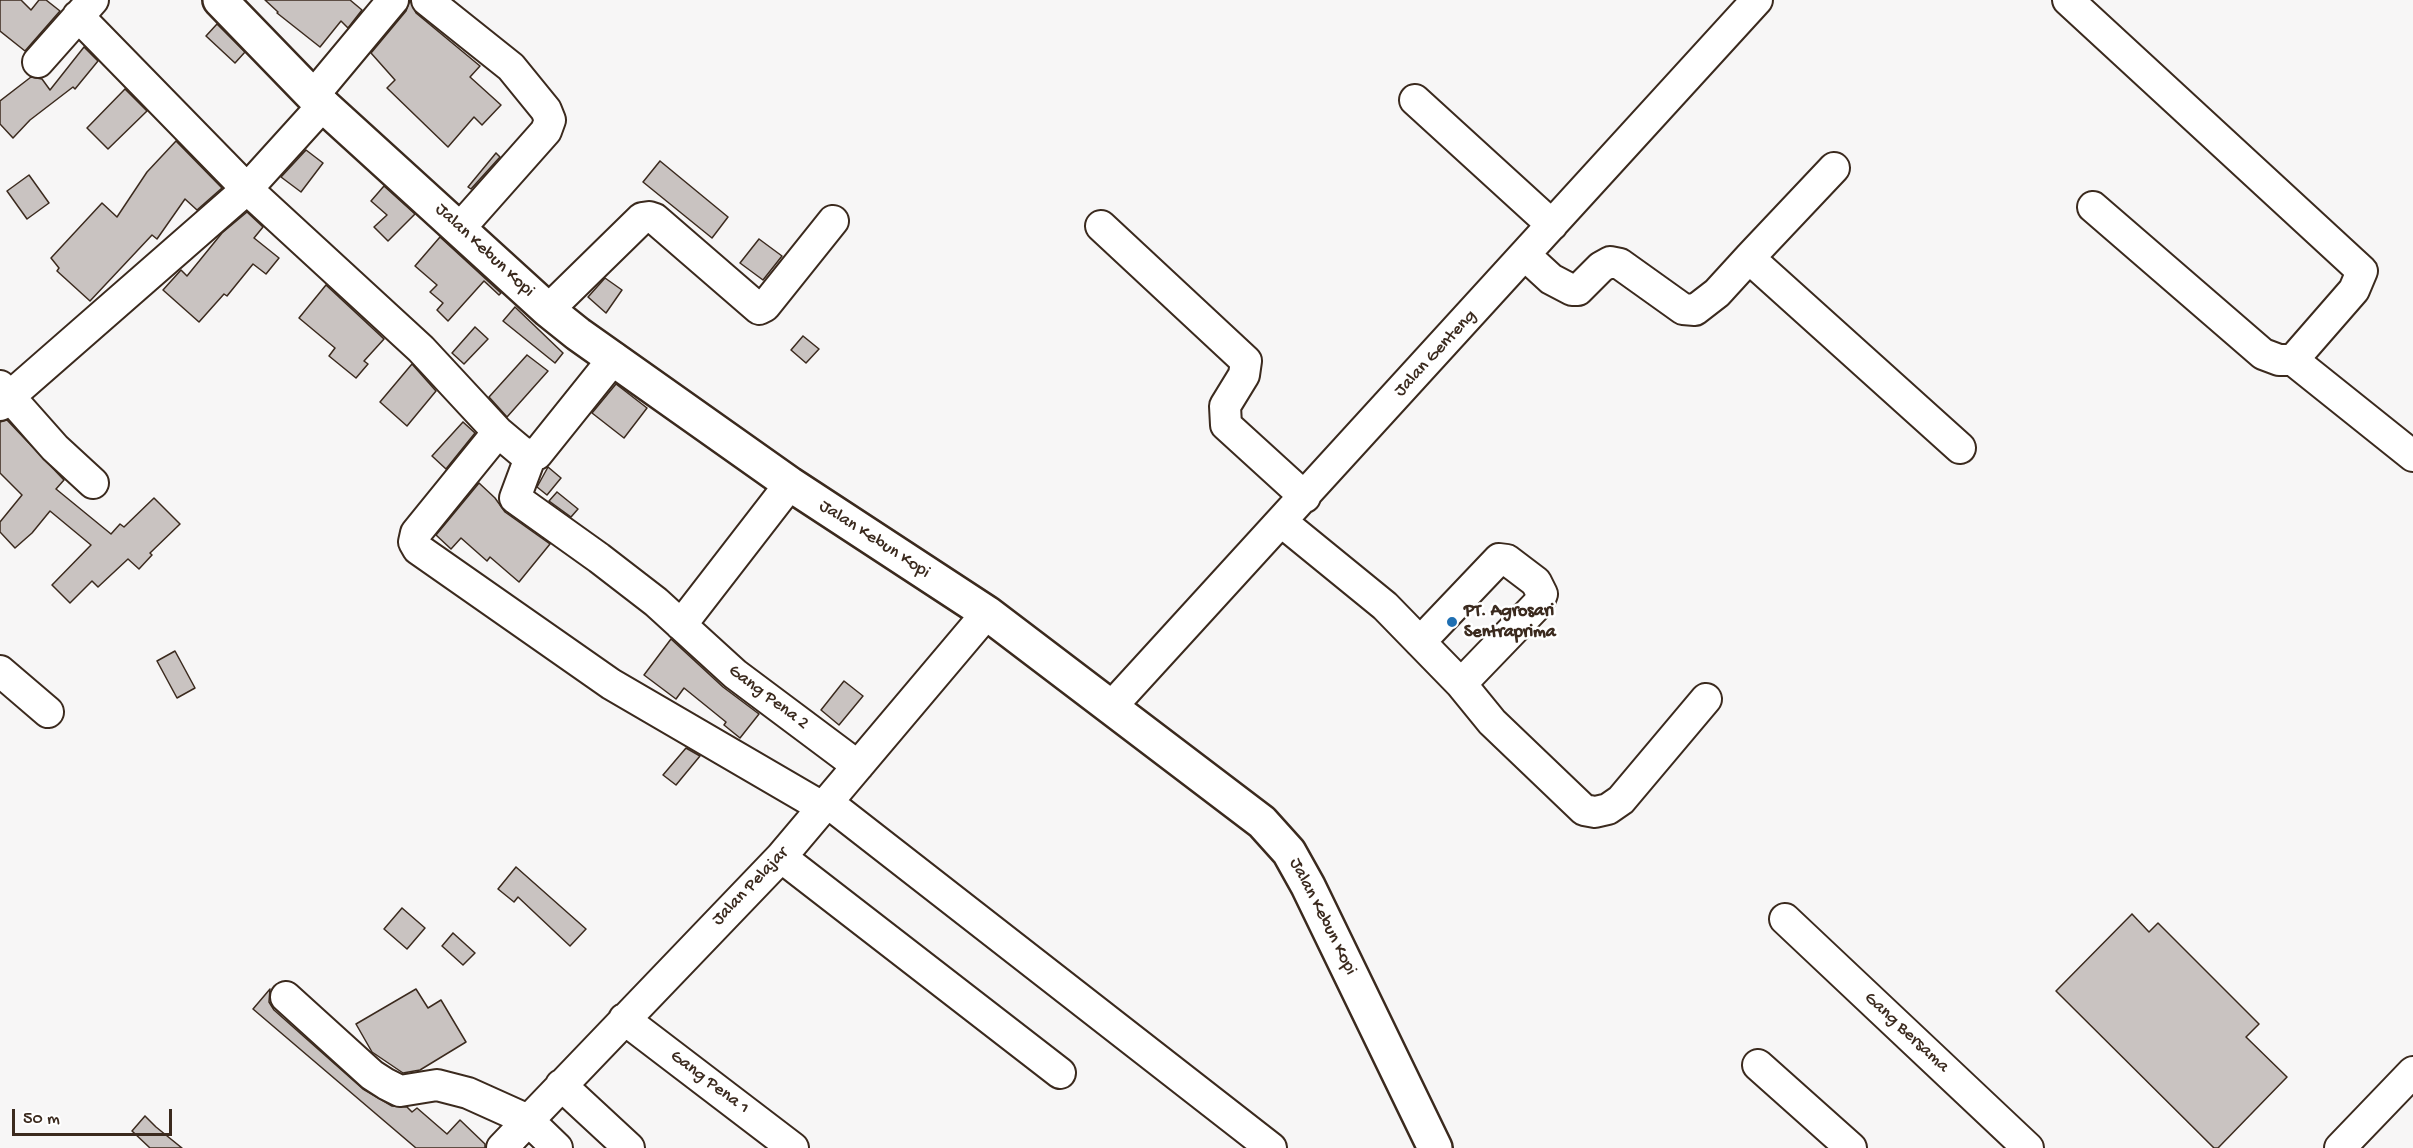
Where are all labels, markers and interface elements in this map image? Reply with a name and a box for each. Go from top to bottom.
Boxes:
street label: Jalan Kebun Kopi [430,199,538,303]
street label: Jalan Genteng [1390,306,1482,402]
street label: Jalan Kebun Kopi [814,496,934,584]
place label: PT. Agrosari Sentraprima [1464,601,1556,644]
marker: PT. Agrosari Sentraprima [1445,615,1459,629]
street label: Gang Pena 2 [723,661,813,735]
street label: Jalan Pelajar [708,843,794,931]
street label: Jalan Kebun Kopi [1283,855,1361,979]
street label: Gang Bersama [1859,988,1953,1078]
street label: Gang Pena 1 [665,1046,753,1120]
scale bar [15,1097,176,1135]
text: 50 m [23,1109,60,1130]

